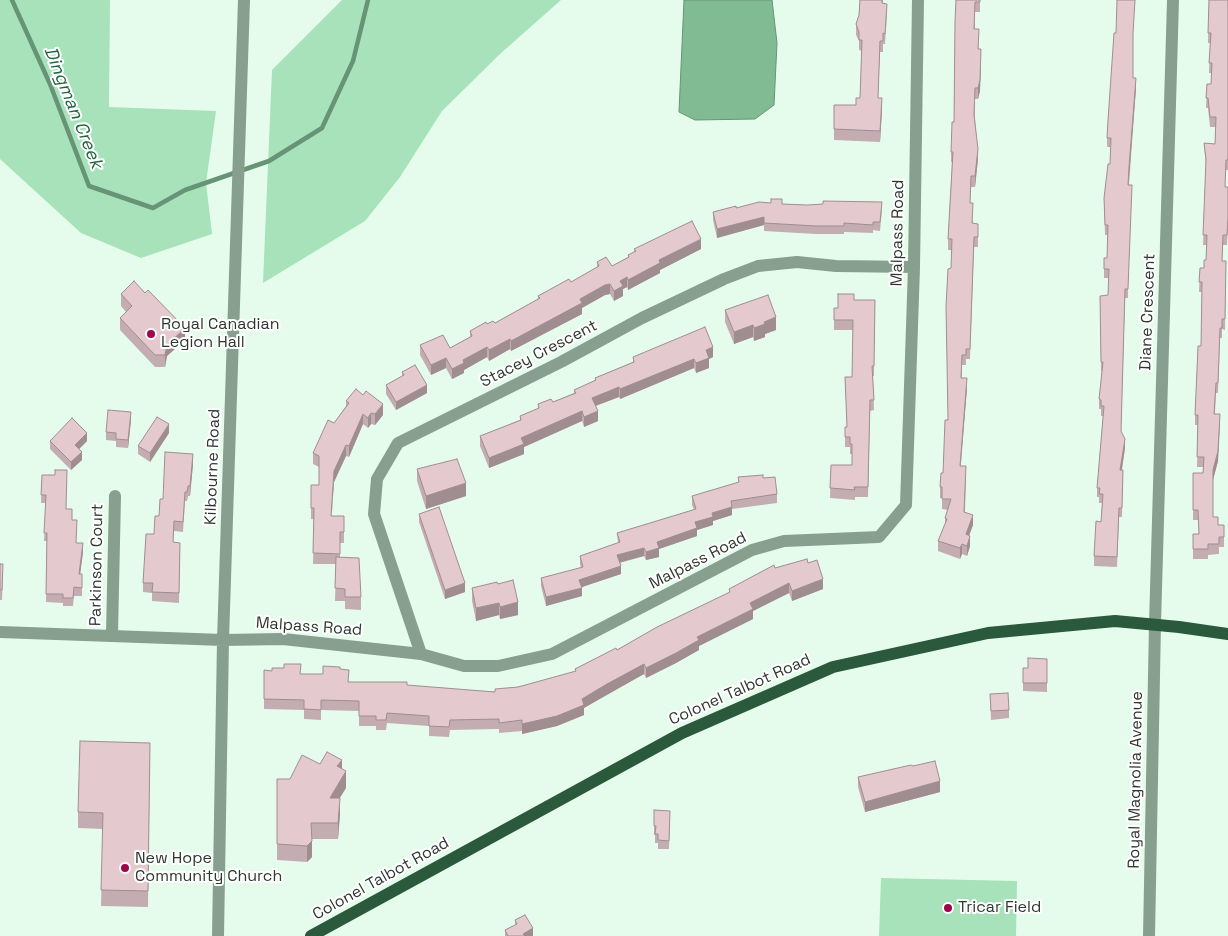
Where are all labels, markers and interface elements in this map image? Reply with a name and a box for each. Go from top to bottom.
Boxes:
water label: Dingman Creek [39,44,107,172]
street label: Malpass Road [887,180,909,286]
street label: Diane Crescent [1136,253,1160,371]
place label: Royal Canadian Legion Hall [161,315,280,353]
street label: Stacey Crescent [477,316,601,392]
marker: Royal Canadian Legion Hall [145,328,157,340]
street label: Kilbourne Road [201,409,225,525]
street label: Parkinson Court [86,504,108,626]
street label: Malpass Road [646,528,750,594]
street label: Malpass Road [255,614,363,640]
street label: Colonel Talbot Road [666,650,814,730]
street label: Royal Magnolia Avenue [1125,691,1147,869]
street label: Colonel Talbot Road [309,834,453,924]
place label: New Hope Community Church [135,849,282,887]
marker: New Hope Community Church [119,862,131,874]
place label: Tricar Field [958,898,1041,918]
marker: Tricar Field [942,902,954,914]

